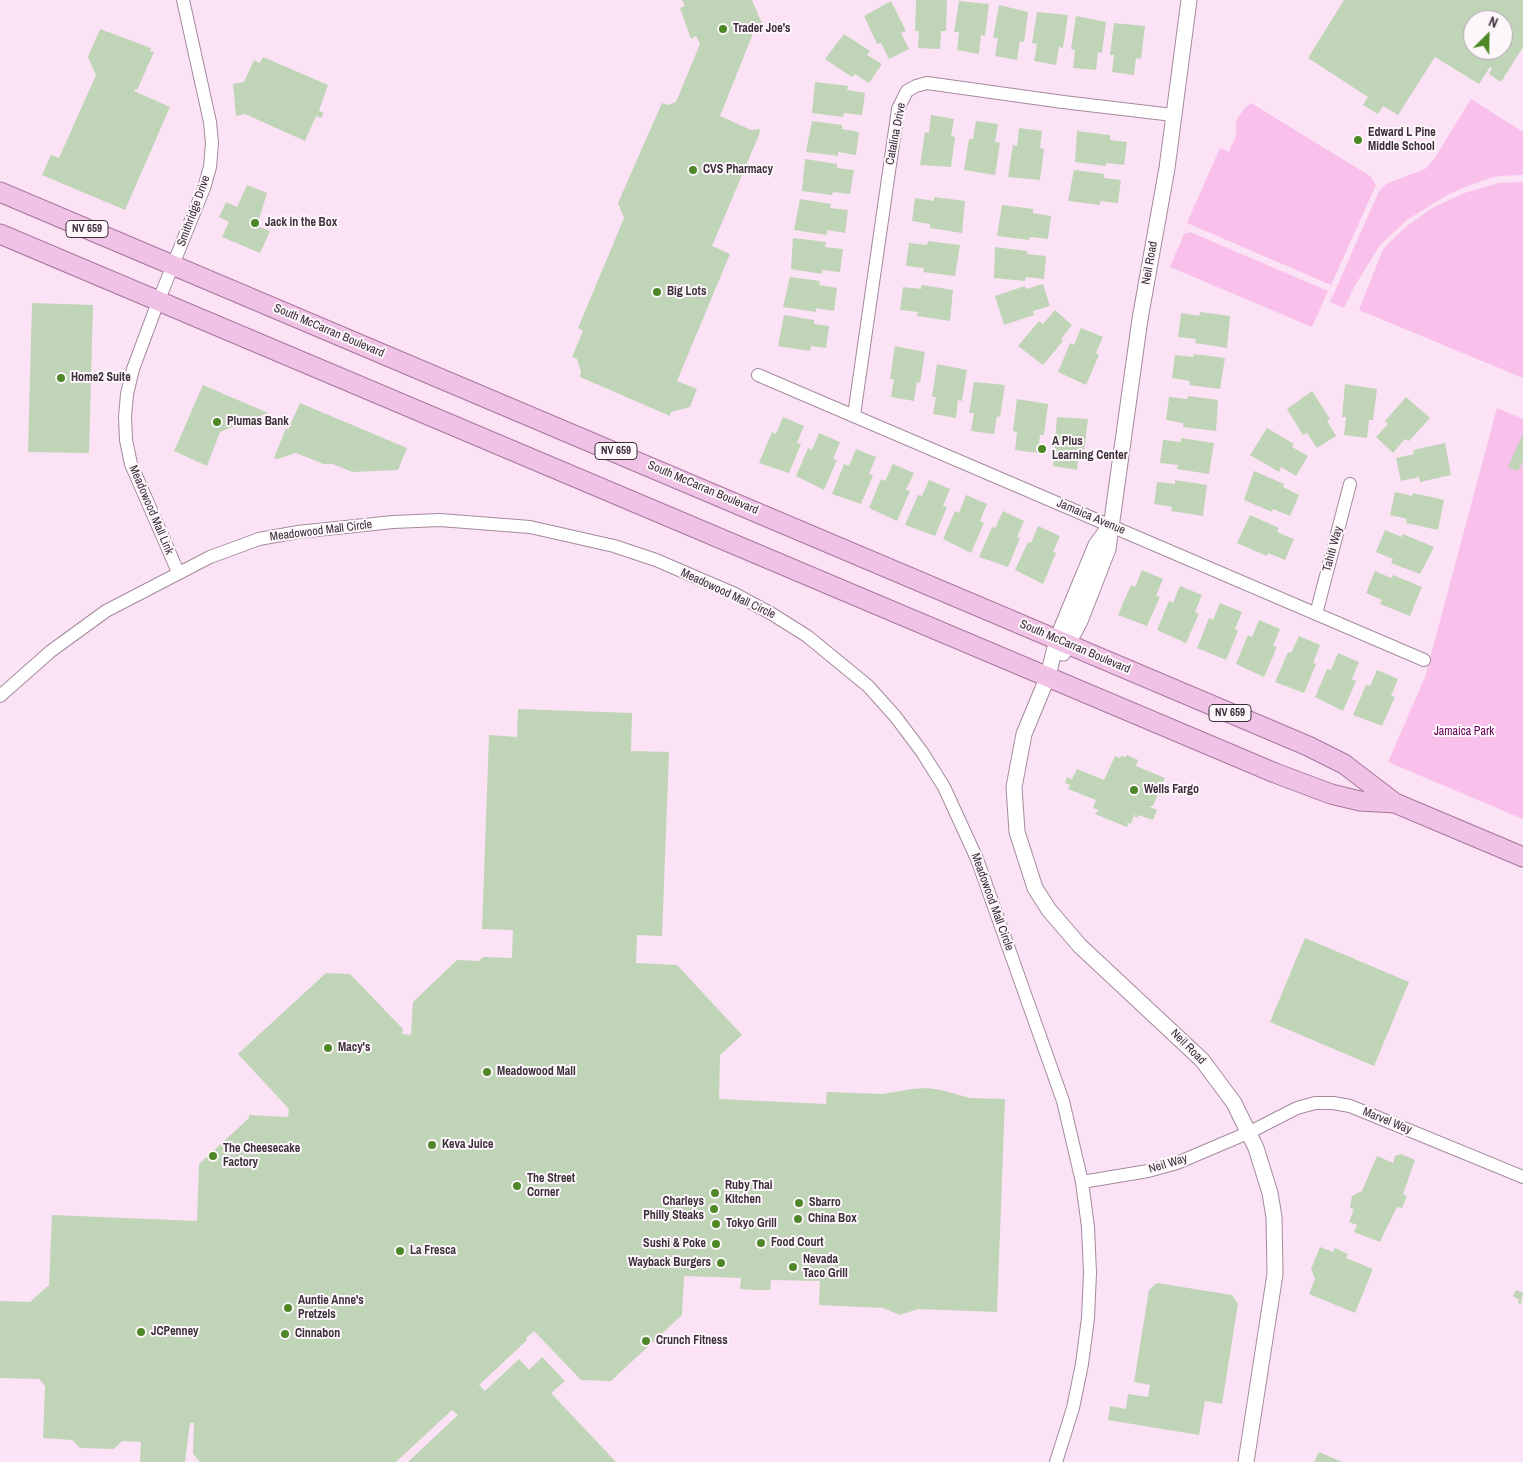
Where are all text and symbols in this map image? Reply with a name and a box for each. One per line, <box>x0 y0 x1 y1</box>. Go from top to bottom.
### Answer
north arrow <box>1463 10 1513 60</box>
text: N <box>1486 12 1501 32</box>
place label: Trader Joe's <box>733 22 791 36</box>
marker: Trader Joe's <box>717 23 729 35</box>
street label: Catalina Drive <box>883 102 909 166</box>
place label: Edward L Pine Middle School <box>1368 126 1436 154</box>
marker: Edward L Pine Middle School <box>1352 134 1364 146</box>
place label: CVS Pharmacy <box>703 163 773 177</box>
marker: CVS Pharmacy <box>687 164 699 176</box>
street label: Smithridge Drive <box>175 174 213 248</box>
place label: Jack in the Box <box>265 216 337 230</box>
marker: Jack in the Box <box>249 217 261 229</box>
road number: NV 659 <box>66 220 108 238</box>
street label: Neil Road <box>1139 240 1161 286</box>
place label: Big Lots <box>667 285 706 299</box>
marker: Big Lots <box>651 286 663 298</box>
street label: South McCarran Boulevard <box>272 301 386 361</box>
place label: Home2 Suite <box>71 371 131 385</box>
marker: Home2 Suite <box>55 372 67 384</box>
place label: Plumas Bank <box>227 415 289 429</box>
marker: Plumas Bank <box>211 416 223 428</box>
place label: A Plus Learning Center <box>1052 435 1127 463</box>
road number: NV 659 <box>595 442 637 460</box>
marker: A Plus Learning Center <box>1036 443 1048 455</box>
street label: South McCarran Boulevard <box>646 458 760 518</box>
street label: Meadowood Mall Link <box>126 463 176 557</box>
street label: Jamaica Avenue <box>1055 496 1127 538</box>
street label: Meadowood Mall Circle <box>269 518 373 544</box>
street label: Tahiti Way <box>1320 525 1346 573</box>
street label: Meadowood Mall Circle <box>678 566 778 622</box>
street label: South McCarran Boulevard <box>1018 617 1132 677</box>
road number: NV 659 <box>1209 704 1251 721</box>
park label: Jamaica Park <box>1434 725 1494 739</box>
place label: Wells Fargo <box>1144 783 1199 797</box>
marker: Wells Fargo <box>1128 784 1140 796</box>
street label: Meadowood Mall Circle <box>968 851 1016 953</box>
street label: Neil Road <box>1167 1026 1209 1068</box>
place label: Macy's <box>338 1041 370 1055</box>
marker: Macy's <box>322 1042 334 1054</box>
place label: Meadowood Mall <box>497 1065 576 1079</box>
marker: Meadowood Mall <box>481 1066 493 1078</box>
street label: Marvel Way <box>1360 1105 1414 1137</box>
place label: Keva Juice <box>442 1138 493 1152</box>
marker: Keva Juice <box>426 1139 438 1151</box>
place label: The Cheesecake Factory <box>223 1142 300 1170</box>
marker: The Cheesecake Factory <box>207 1150 219 1162</box>
street label: Neil Way <box>1147 1151 1189 1177</box>
place label: The Street Corner <box>527 1172 575 1200</box>
place label: Ruby Thai Kitchen <box>725 1179 773 1207</box>
marker: The Street Corner <box>511 1180 523 1192</box>
marker: Ruby Thai Kitchen <box>709 1187 721 1199</box>
place label: Charleys Philly Steaks <box>643 1195 704 1223</box>
place label: Sbarro <box>809 1196 841 1210</box>
marker: Sbarro <box>793 1197 805 1209</box>
marker: Charleys Philly Steaks <box>708 1203 720 1215</box>
place label: China Box <box>808 1212 857 1226</box>
marker: China Box <box>792 1213 804 1225</box>
place label: Tokyo Grill <box>726 1217 777 1231</box>
marker: Tokyo Grill <box>710 1218 722 1230</box>
place label: Food Court <box>771 1236 824 1250</box>
place label: Sushi & Poke <box>643 1237 706 1251</box>
marker: Food Court <box>755 1237 767 1249</box>
marker: Sushi & Poke <box>710 1238 722 1250</box>
place label: La Fresca <box>410 1244 456 1258</box>
marker: La Fresca <box>394 1245 406 1257</box>
place label: Nevada Taco Grill <box>803 1253 848 1281</box>
place label: Wayback Burgers <box>628 1256 711 1270</box>
marker: Wayback Burgers <box>715 1257 727 1269</box>
marker: Nevada Taco Grill <box>787 1261 799 1273</box>
place label: Auntie Anne's Pretzels <box>298 1294 364 1322</box>
marker: Auntie Anne's Pretzels <box>282 1302 294 1314</box>
place label: JCPenney <box>151 1325 199 1339</box>
marker: JCPenney <box>135 1326 147 1338</box>
place label: Cinnabon <box>295 1327 340 1341</box>
marker: Cinnabon <box>279 1328 291 1340</box>
place label: Crunch Fitness <box>656 1334 728 1348</box>
marker: Crunch Fitness <box>640 1335 652 1347</box>

